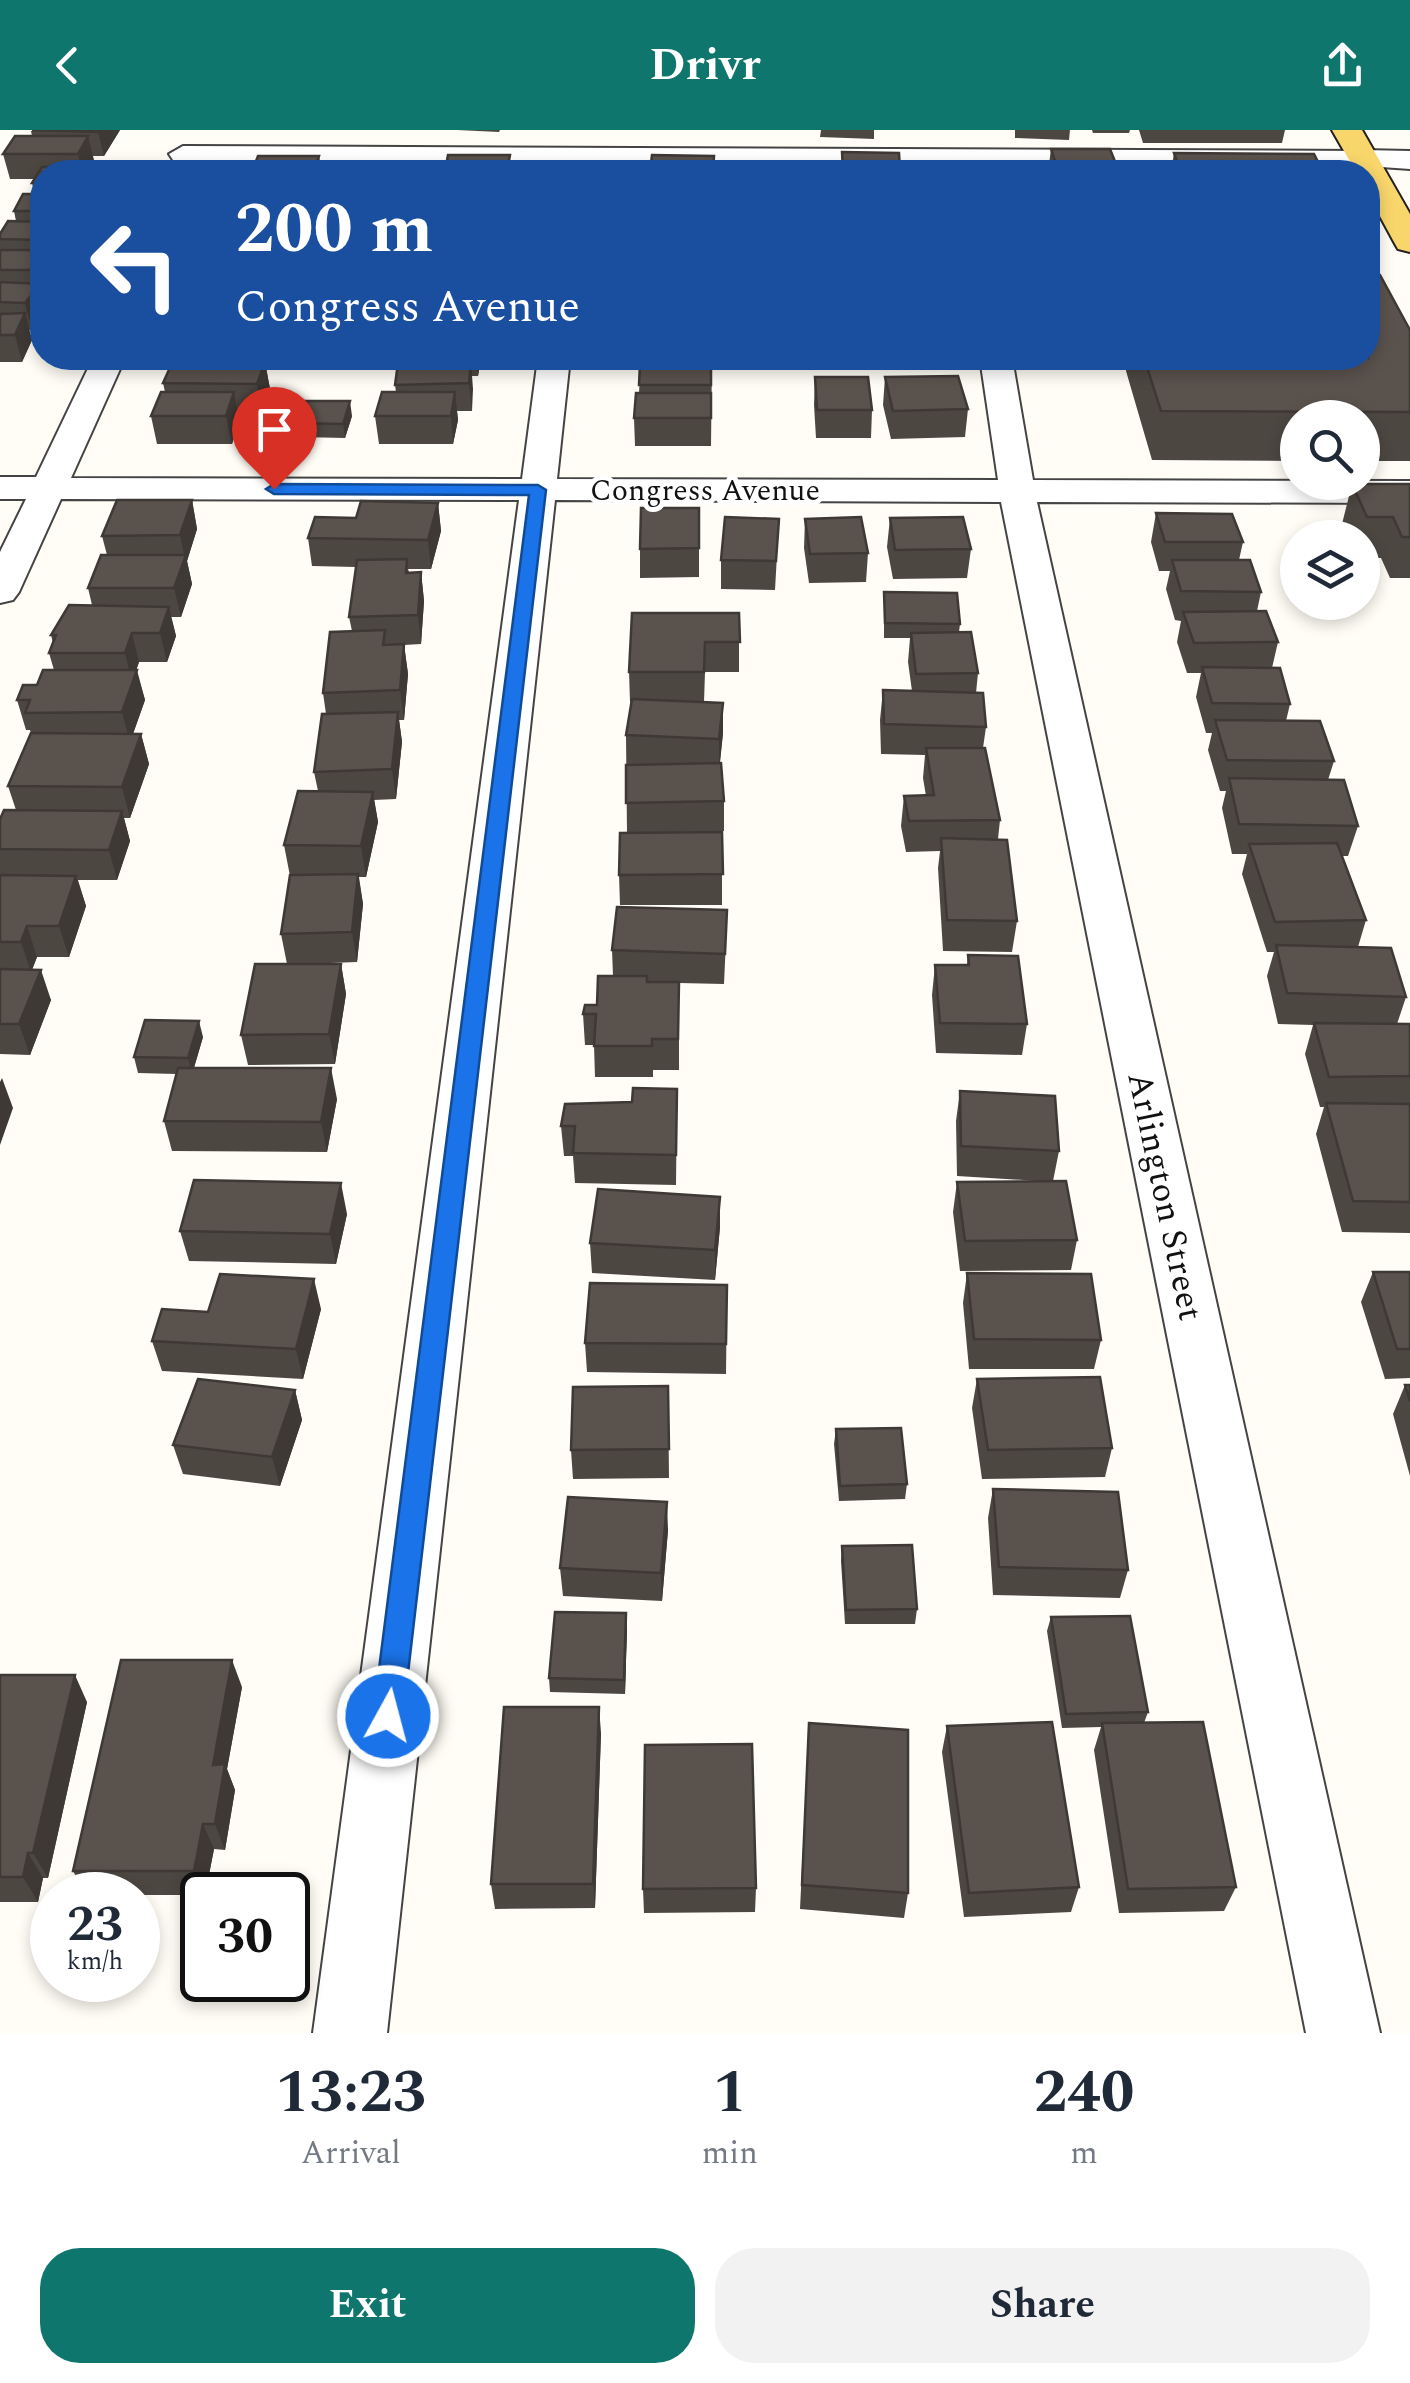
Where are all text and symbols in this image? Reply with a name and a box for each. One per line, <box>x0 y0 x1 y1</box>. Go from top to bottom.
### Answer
text: Drivr <box>649 31 761 100</box>
icon: back <box>40 38 95 93</box>
icon: share <box>1315 38 1370 93</box>
text: 200 m <box>235 177 433 283</box>
icon: left <box>70 200 200 330</box>
text: Congress Avenue <box>235 273 580 342</box>
pin <box>232 387 317 490</box>
map controls <box>1280 400 1380 620</box>
button: search <box>1280 400 1380 500</box>
icon: arrive <box>247 402 302 457</box>
street label: Congress Avenue <box>590 468 820 514</box>
button: layers <box>1280 520 1380 620</box>
street label: Arlington Street <box>1112 1067 1217 1326</box>
position arrow <box>336 1664 440 1768</box>
speed limit sign: 30 <box>180 1872 310 2002</box>
text: 23 <box>67 1887 123 1963</box>
text: km/h <box>67 1943 123 1981</box>
text: 13:23 <box>276 2047 426 2139</box>
text: 1 <box>713 2047 747 2139</box>
text: 240 <box>1033 2047 1134 2139</box>
text: Arrival <box>301 2129 401 2178</box>
text: min <box>702 2129 758 2178</box>
text: m <box>1070 2129 1098 2178</box>
button: Exit <box>40 2248 695 2363</box>
button: Share <box>715 2248 1370 2363</box>

